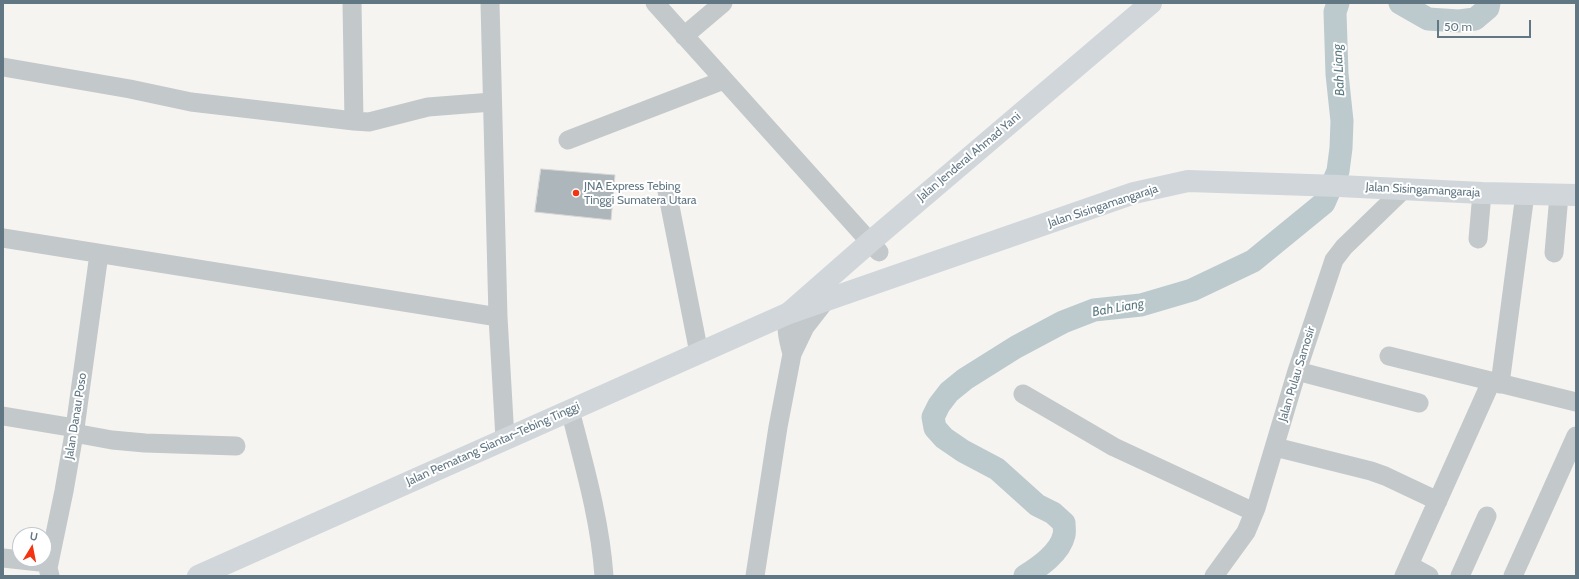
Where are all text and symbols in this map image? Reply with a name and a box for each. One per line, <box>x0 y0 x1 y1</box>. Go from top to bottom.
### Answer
scale bar <box>1439 12 1533 38</box>
text: 50 m <box>1444 19 1472 34</box>
water label: Bah Liang <box>1330 44 1348 96</box>
street label: Jalan Jenderal Ahmad Yani <box>914 109 1024 205</box>
place label: JNA Express Tebing Tinggi Sumatera Utara <box>584 179 697 207</box>
street label: Jalan Sisingamangaraja <box>1365 180 1481 200</box>
street label: Jalan Sisingamangaraja <box>1046 181 1160 231</box>
marker: JNA Express Tebing Tinggi Sumatera Utara <box>571 188 581 198</box>
water label: Bah Liang <box>1091 296 1145 320</box>
street label: Jalan Pulau Samosir <box>1276 325 1318 423</box>
street label: Jalan Danau Poso <box>62 372 90 460</box>
street label: Jalan Pematang Siantar–Tebing Tinggi <box>404 399 582 489</box>
north arrow <box>12 527 52 567</box>
text: U <box>29 529 39 544</box>

